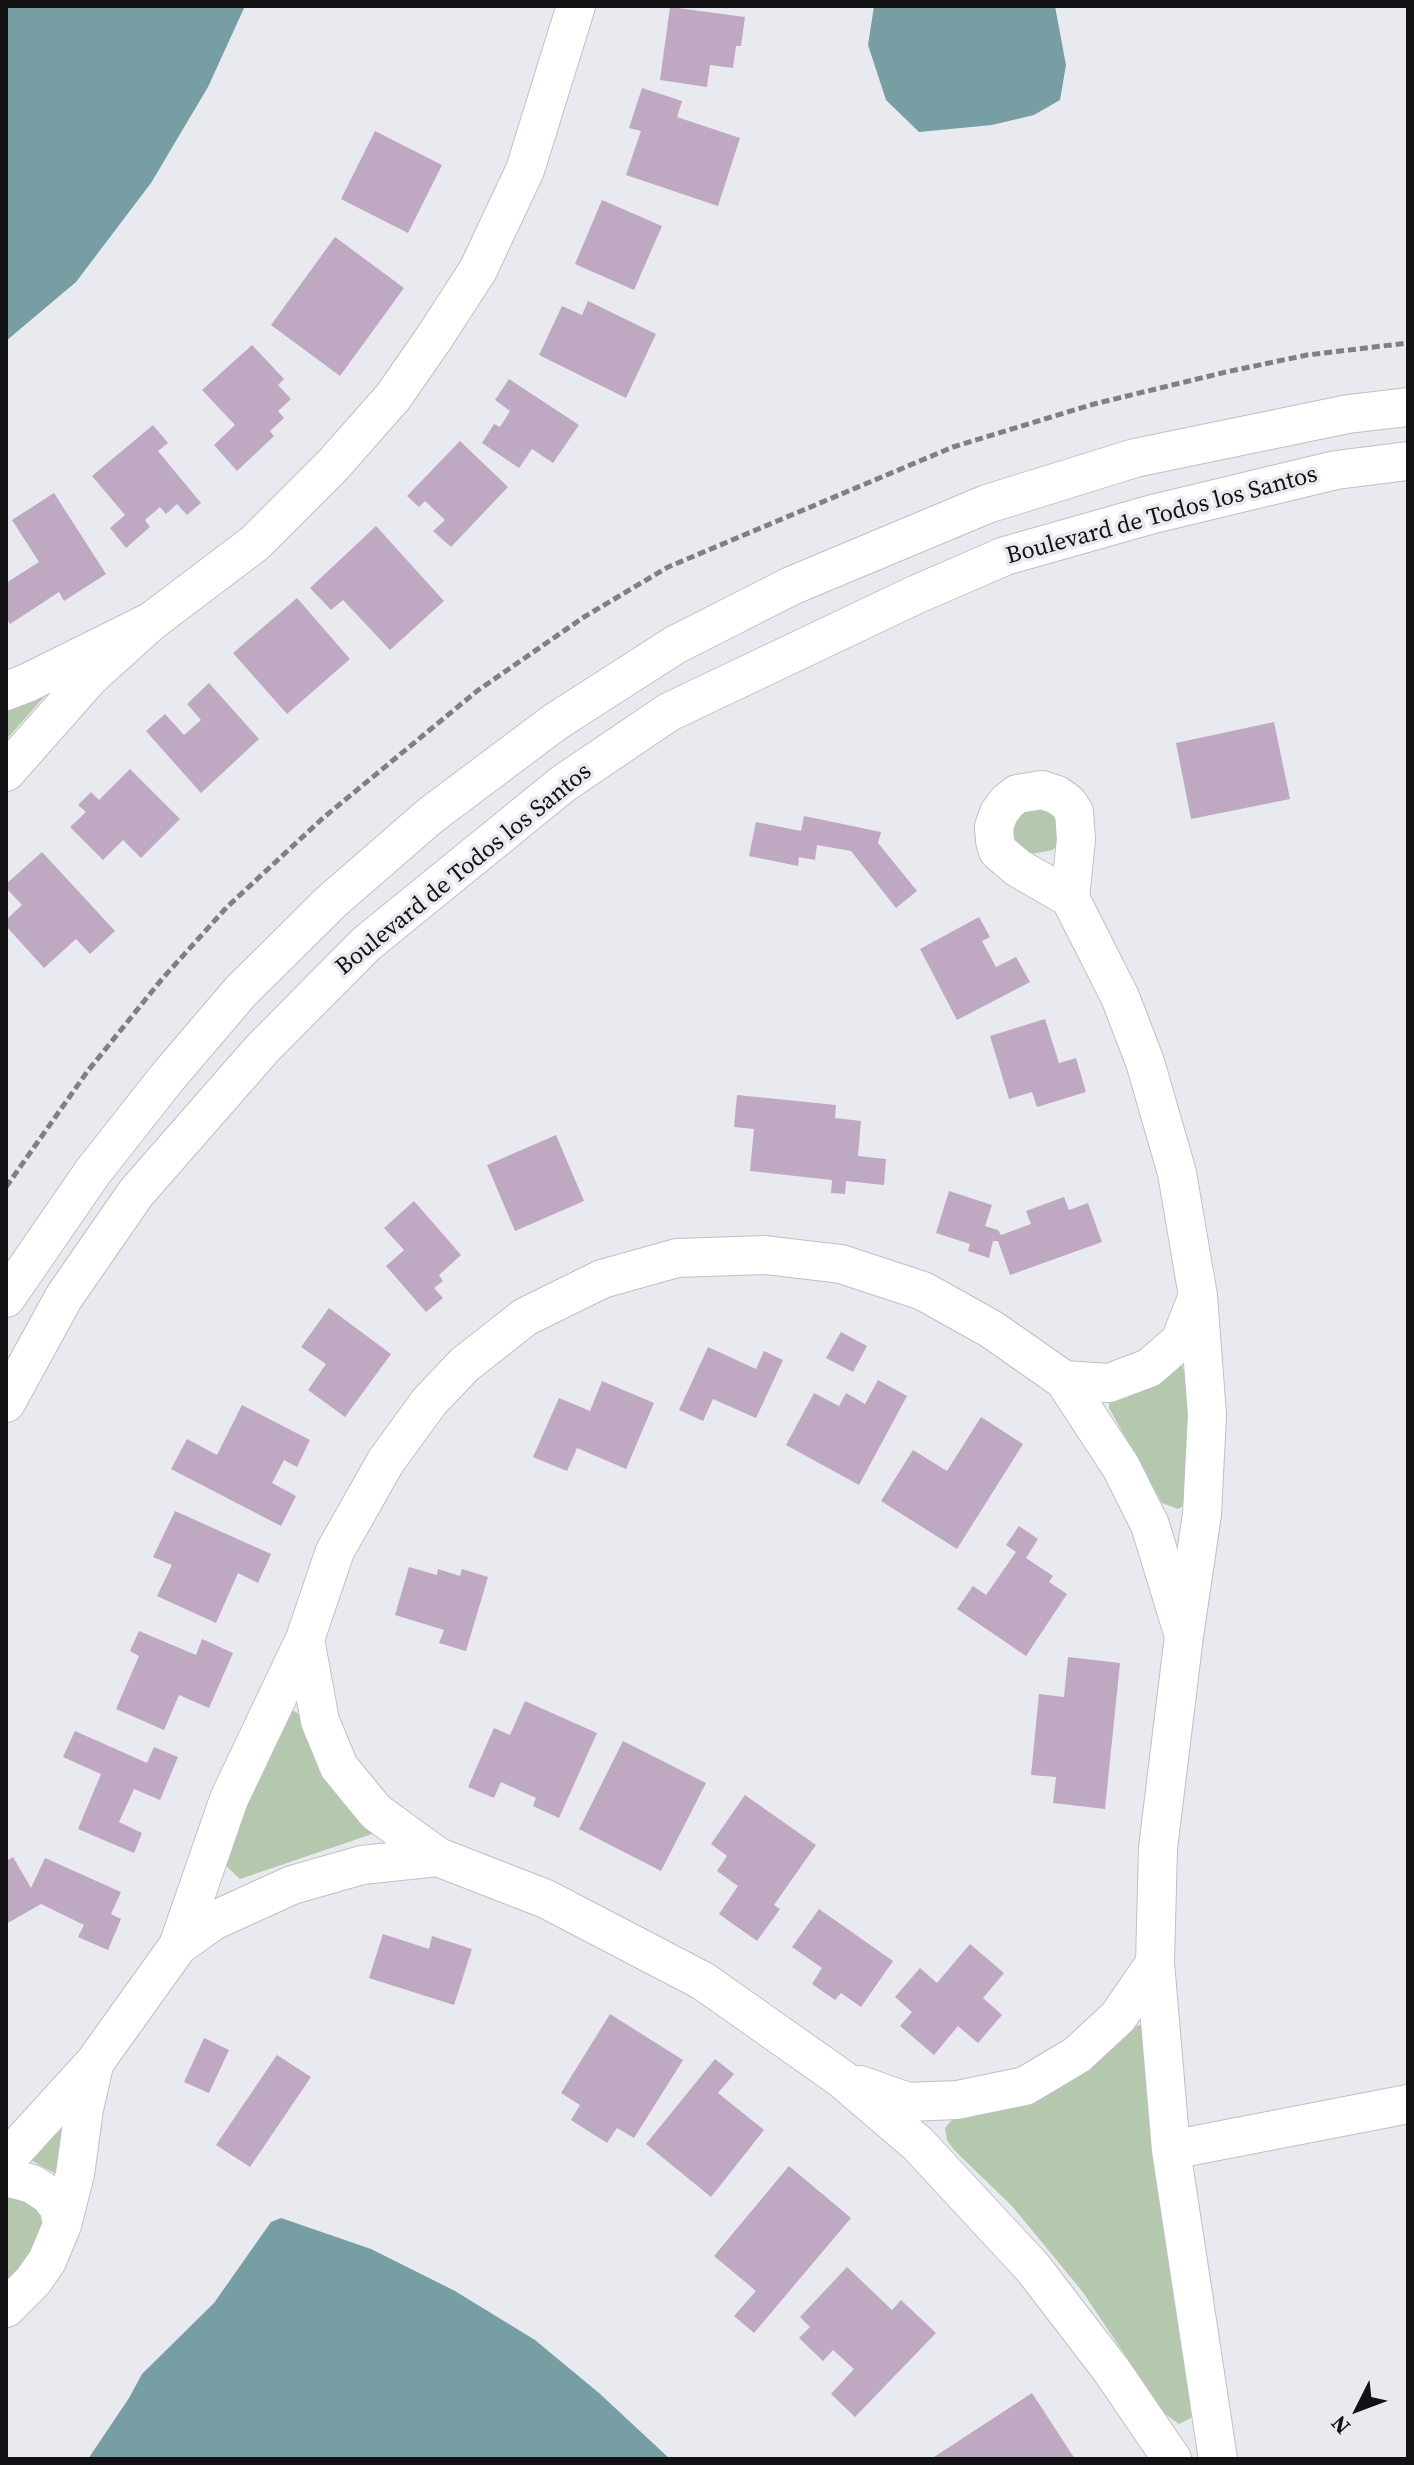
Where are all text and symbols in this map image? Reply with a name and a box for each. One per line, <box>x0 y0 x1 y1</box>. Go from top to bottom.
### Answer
street label: Boulevard de Todos los Santos <box>1003 461 1321 571</box>
street label: Boulevard de Todos los Santos <box>330 758 598 982</box>
north arrow <box>1318 2369 1398 2449</box>
text: N <box>1324 2409 1357 2441</box>

